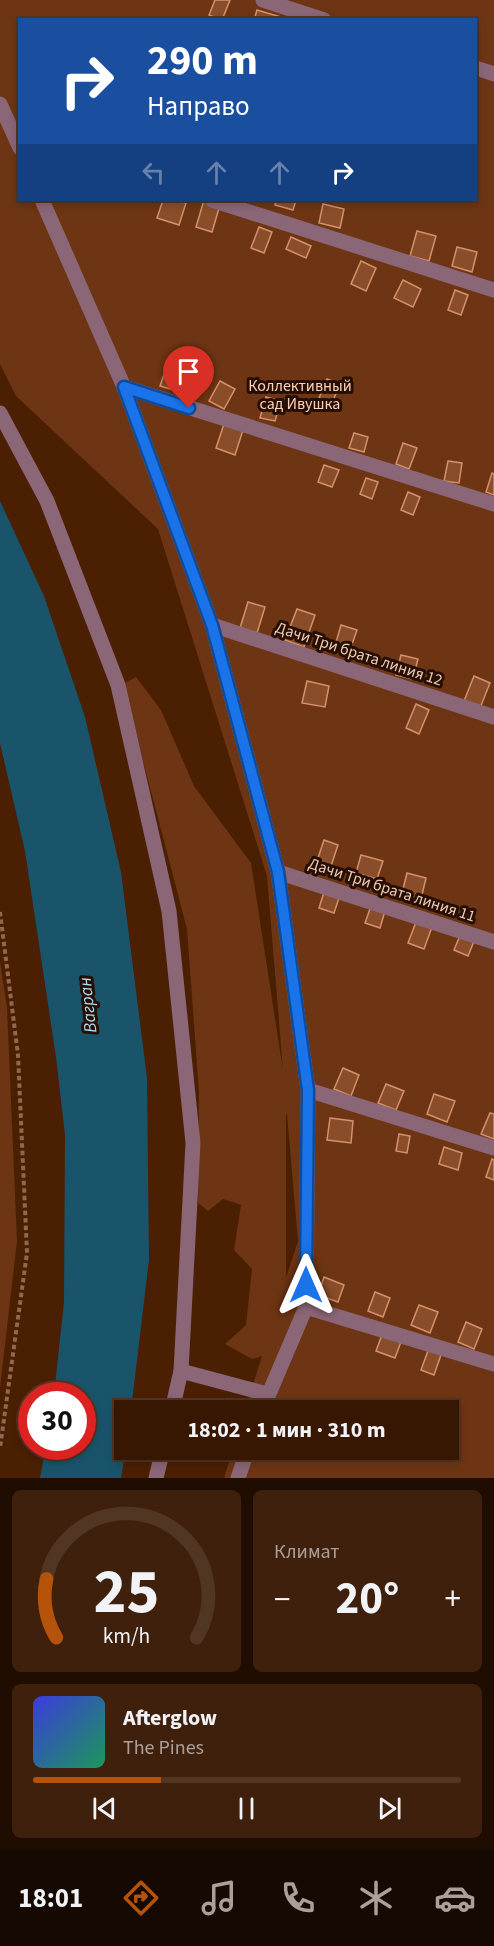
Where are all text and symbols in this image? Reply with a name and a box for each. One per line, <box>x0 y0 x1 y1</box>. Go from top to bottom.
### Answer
text: 290 m <box>147 31 258 91</box>
icon: right <box>48 42 126 120</box>
text: Направо <box>147 87 250 126</box>
icon: left <box>137 156 170 189</box>
icon: ahead <box>200 156 233 189</box>
icon: ahead <box>263 156 296 189</box>
icon: right <box>326 156 359 189</box>
pin <box>163 346 214 408</box>
icon: arrive <box>172 355 205 388</box>
park label: Коллективный сад Ивушка <box>248 375 352 415</box>
street label: Дачи Три брата линия 12 <box>273 617 445 691</box>
street label: Дачи Три брата линия 11 <box>306 853 478 927</box>
water label: Вагран <box>73 976 103 1034</box>
position arrow <box>274 1253 338 1317</box>
speed limit sign: 30 <box>18 1382 96 1460</box>
text: 18:02 · 1 мин · 310 m <box>187 1414 386 1446</box>
text: Климат <box>274 1538 340 1566</box>
text: 25 <box>94 1548 159 1637</box>
text: 20° <box>336 1567 399 1631</box>
text: − <box>274 1576 290 1623</box>
text: + <box>445 1576 461 1623</box>
text: km/h <box>103 1621 150 1652</box>
text: Afterglow <box>123 1702 217 1734</box>
text: The Pines <box>123 1734 204 1762</box>
icon: previous <box>88 1792 121 1825</box>
icon: pause <box>230 1792 263 1825</box>
icon: next <box>373 1792 406 1825</box>
icon: directions <box>120 1877 162 1919</box>
icon: music <box>198 1877 240 1919</box>
icon: phone <box>277 1877 319 1919</box>
icon: climate <box>355 1877 397 1919</box>
icon: car <box>434 1877 476 1919</box>
text: 18:01 <box>18 1879 83 1918</box>

